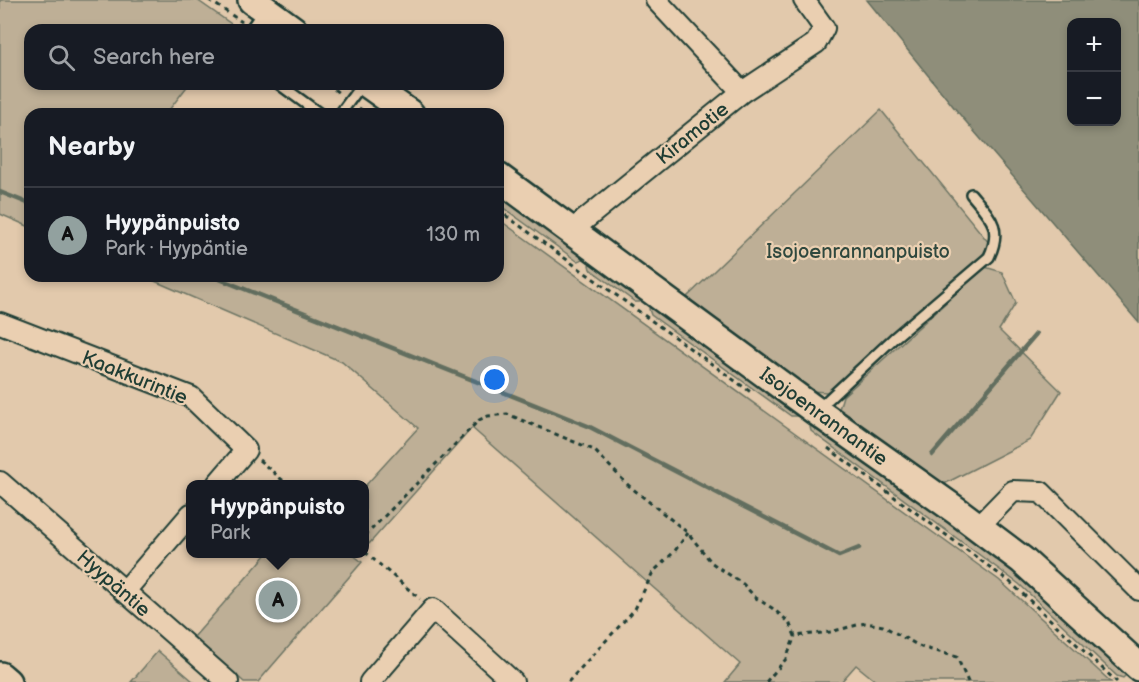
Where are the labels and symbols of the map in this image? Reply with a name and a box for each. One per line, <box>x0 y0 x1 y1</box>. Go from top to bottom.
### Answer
street label: Kiramotie <box>652 97 734 170</box>
park label: Isojoenrannanpuisto <box>766 240 950 264</box>
street label: Kaakkurintie <box>78 346 191 410</box>
street label: Isojoenrannantie <box>755 362 892 471</box>
your location <box>480 365 509 394</box>
street label: Hyypäntie <box>72 545 155 622</box>
pin: A <box>258 578 298 622</box>

